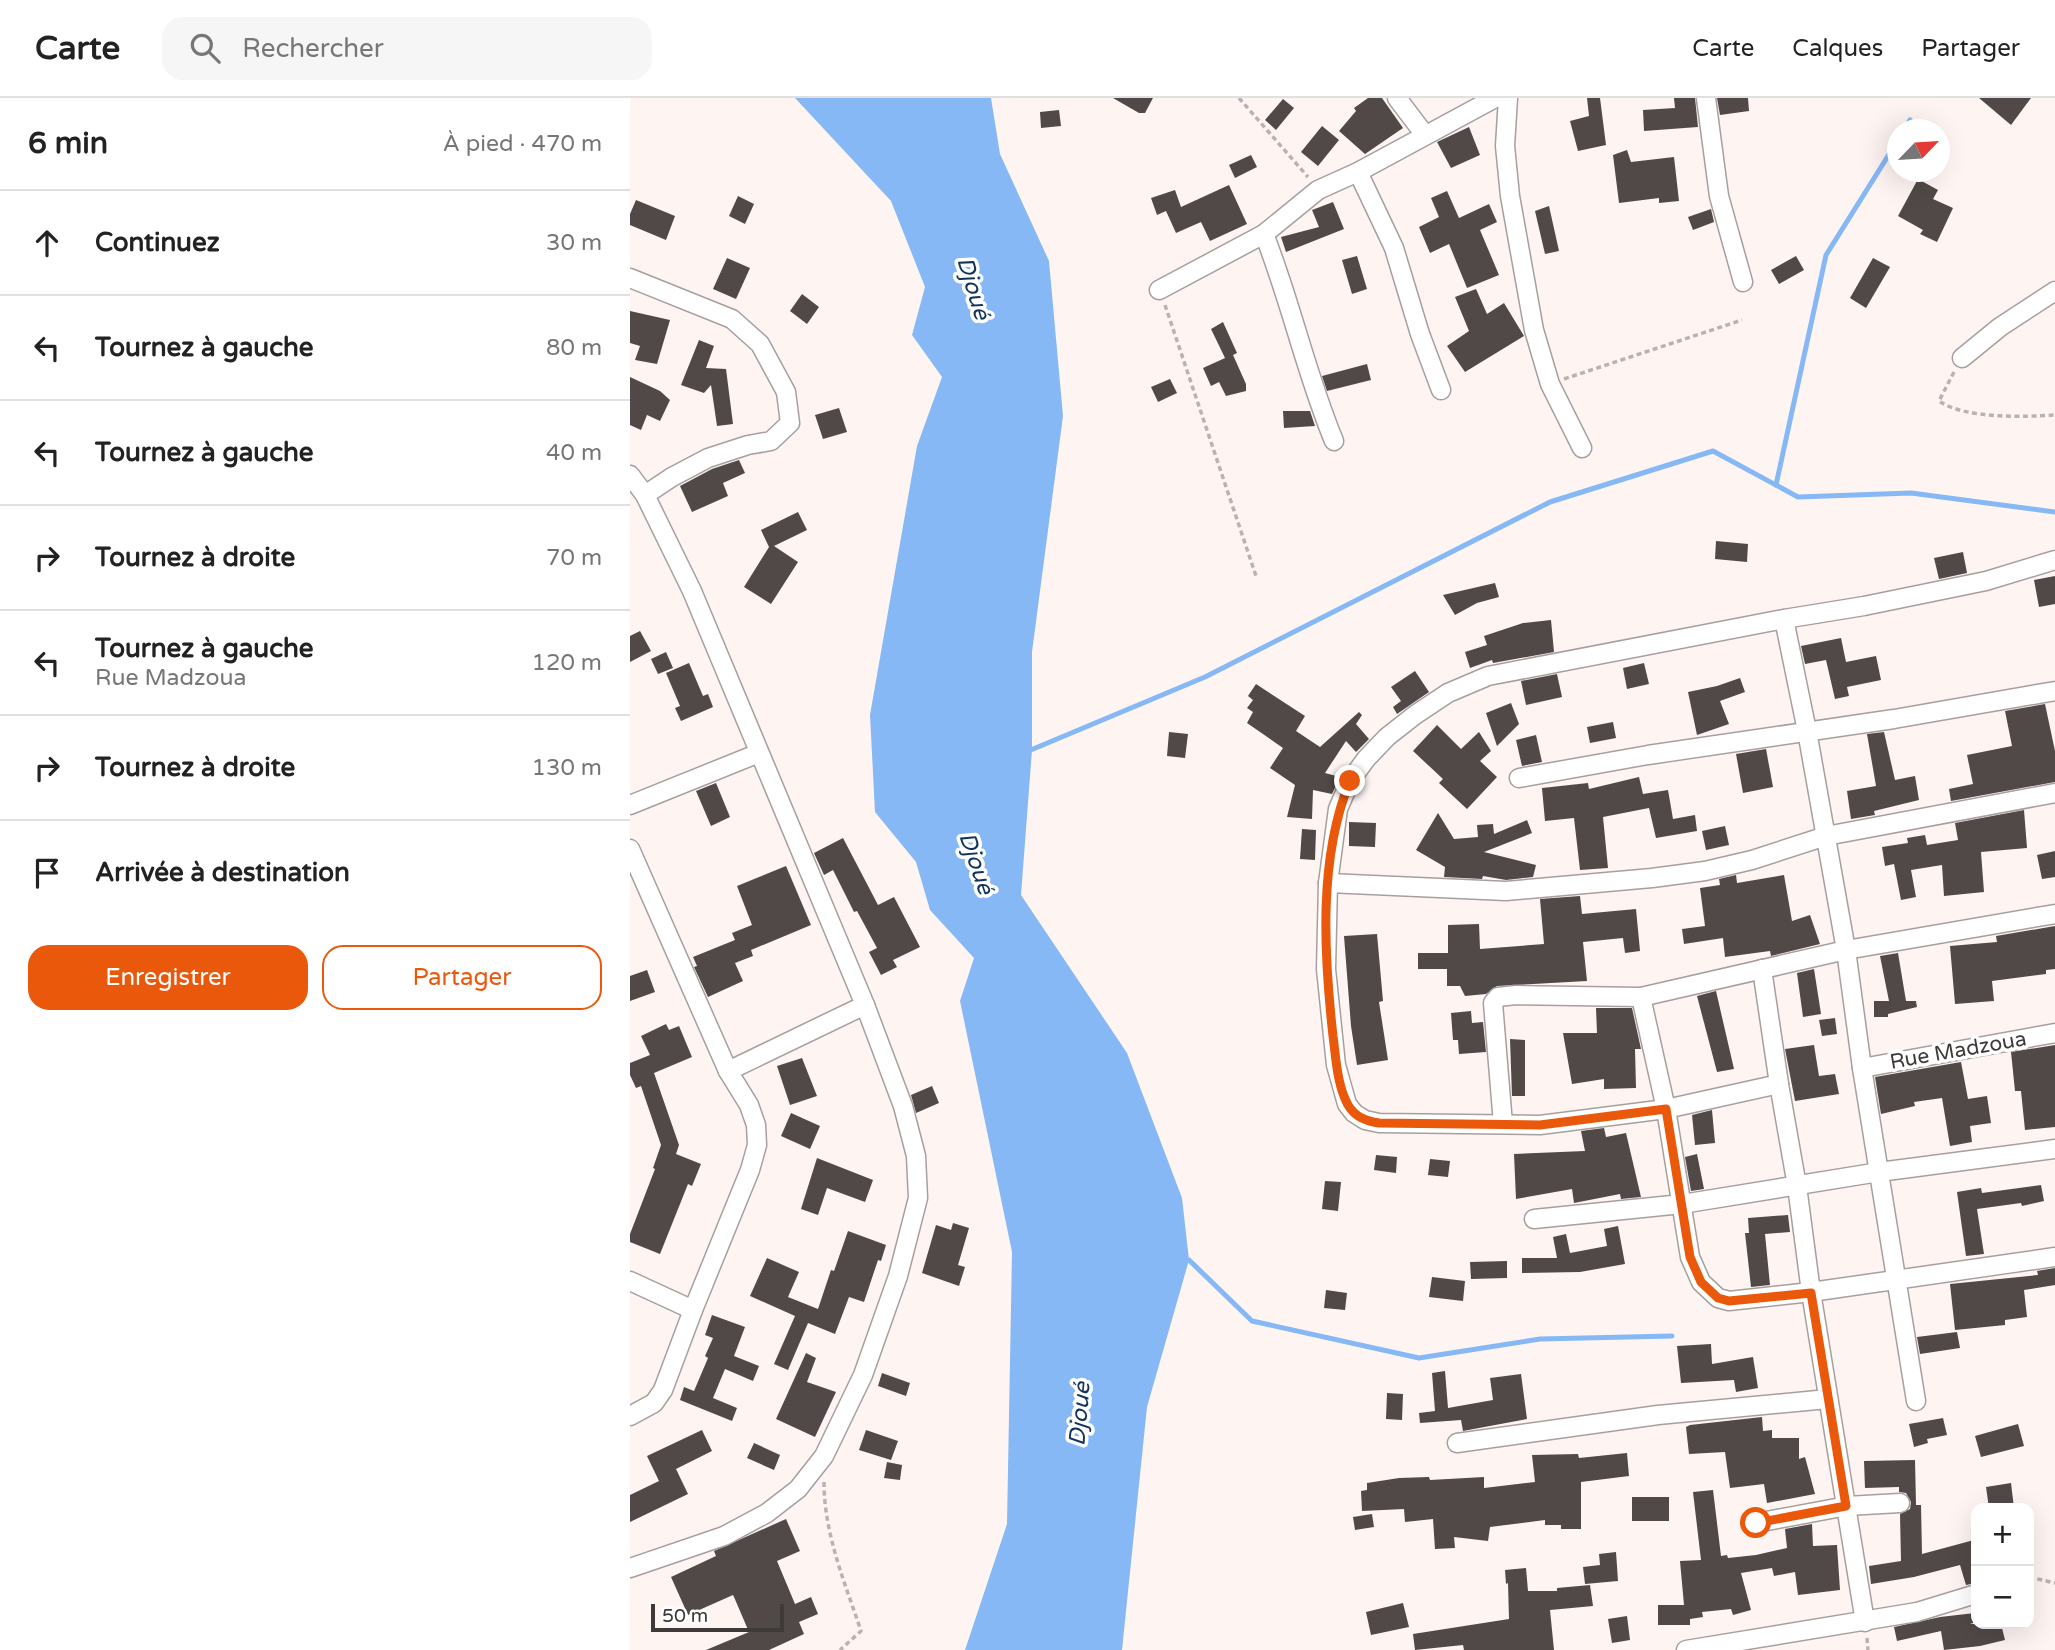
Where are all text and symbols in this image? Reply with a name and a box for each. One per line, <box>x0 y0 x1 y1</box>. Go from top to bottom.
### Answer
search box <box>162 17 652 80</box>
text: Carte <box>35 29 120 68</box>
icon: search <box>186 29 224 67</box>
text: Rechercher <box>242 33 384 64</box>
text: Carte <box>1692 34 1754 63</box>
text: Calques <box>1792 34 1883 63</box>
text: Partager <box>1921 34 2020 63</box>
north arrow <box>1887 119 1950 182</box>
text: 6 min <box>28 125 108 162</box>
text: À pied · 470 m <box>443 130 602 158</box>
icon: ahead <box>28 224 66 262</box>
text: Continuez <box>95 227 220 258</box>
text: 30 m <box>546 229 602 257</box>
water label: Djoué <box>950 254 996 325</box>
icon: left <box>28 329 66 367</box>
text: Tournez à gauche <box>95 332 314 363</box>
text: 80 m <box>546 334 602 362</box>
icon: left <box>28 434 66 472</box>
text: Tournez à gauche <box>95 437 314 468</box>
text: 40 m <box>546 439 602 467</box>
icon: right <box>28 539 66 577</box>
text: Tournez à droite <box>95 542 295 573</box>
text: 70 m <box>546 544 602 572</box>
text: Tournez à gauche <box>95 633 314 664</box>
icon: left <box>28 644 66 682</box>
text: 120 m <box>532 649 602 677</box>
text: Rue Madzoua <box>95 664 246 692</box>
icon: right <box>28 749 66 787</box>
text: Tournez à droite <box>95 752 295 783</box>
text: 130 m <box>532 754 602 782</box>
route end <box>1334 765 1365 796</box>
water label: Djoué <box>952 829 1000 900</box>
icon: arrive <box>28 854 66 892</box>
text: Arrivée à destination <box>95 857 350 888</box>
button: Enregistrer <box>28 945 308 1010</box>
button: Partager <box>322 945 602 1010</box>
street label: Rue Madzoua <box>1888 1026 2028 1075</box>
water label: Djoué <box>1063 1379 1097 1447</box>
map controls <box>1971 1503 2034 1629</box>
button: + <box>1971 1503 2034 1566</box>
route start <box>1740 1507 1771 1538</box>
button: − <box>1971 1566 2034 1629</box>
scale bar <box>651 1601 784 1633</box>
text: 50 m <box>662 1605 708 1627</box>

